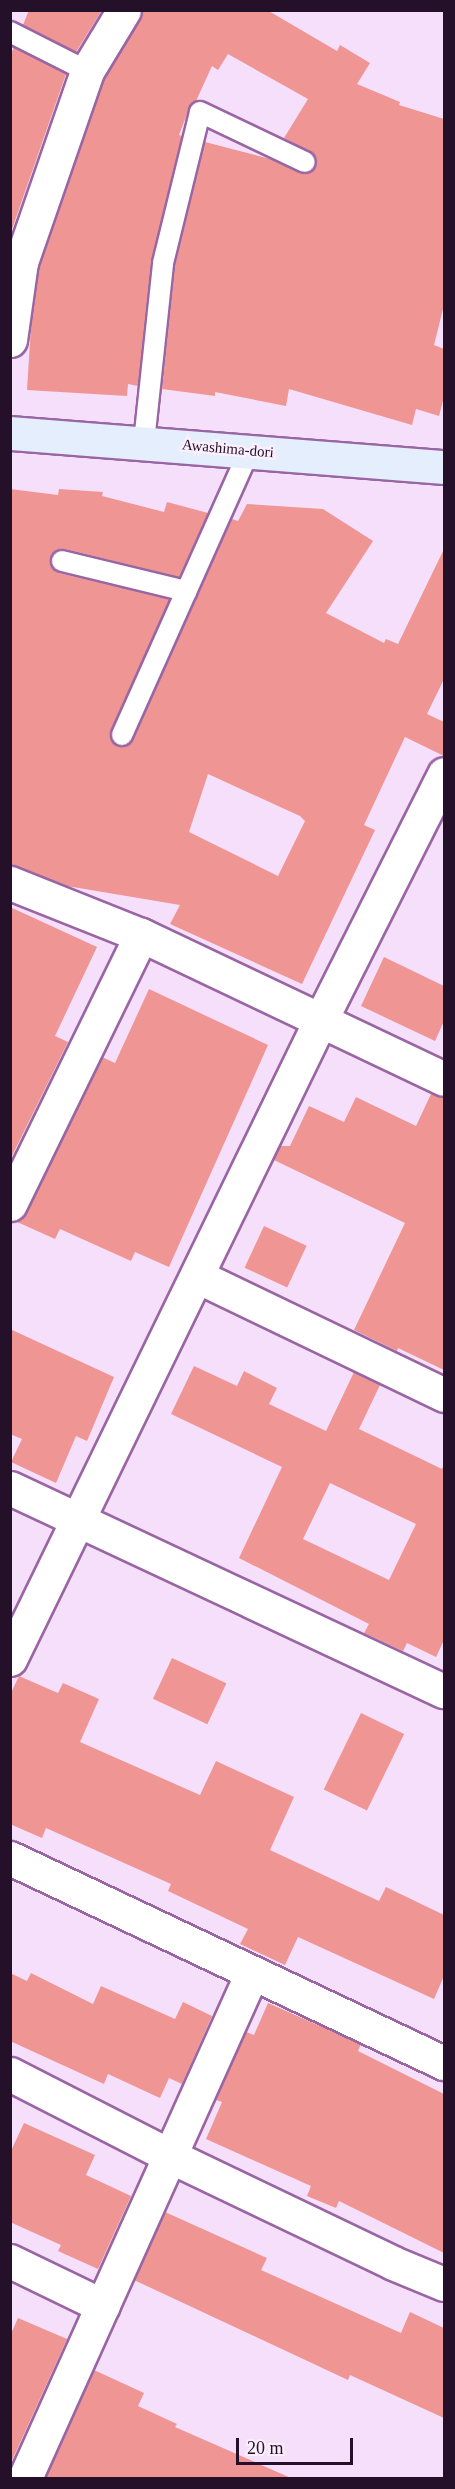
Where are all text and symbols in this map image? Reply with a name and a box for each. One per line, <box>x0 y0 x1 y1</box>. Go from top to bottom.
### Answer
street label: Awashima-dori <box>175 435 281 463</box>
scale bar <box>239 2426 356 2464</box>
text: 20 m <box>247 2438 284 2458</box>

